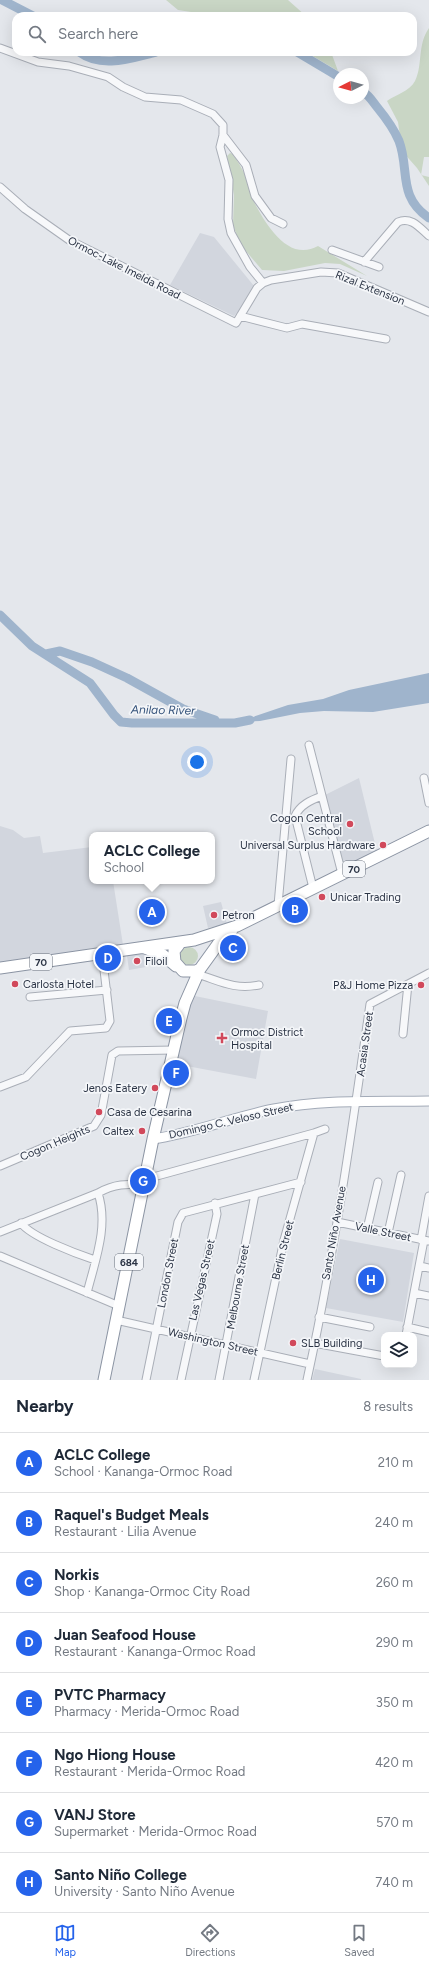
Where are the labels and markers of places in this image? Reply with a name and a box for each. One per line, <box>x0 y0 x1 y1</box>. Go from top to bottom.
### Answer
place label: Cogon Central School <box>270 812 342 838</box>
marker: Cogon Central School <box>345 819 355 829</box>
place label: Universal Surplus Hardware <box>240 839 375 852</box>
marker: Universal Surplus Hardware <box>378 840 388 850</box>
place label: Unicar Trading <box>330 891 401 904</box>
marker: Unicar Trading <box>317 892 327 902</box>
pin: B <box>282 895 308 925</box>
pin: A <box>139 897 165 927</box>
place label: Petron <box>222 909 255 922</box>
marker: Petron <box>209 910 219 920</box>
pin: C <box>220 933 246 963</box>
pin: D <box>95 943 121 973</box>
place label: Filoil <box>145 955 167 968</box>
marker: Filoil <box>132 956 142 966</box>
place label: Carlosta Hotel <box>23 978 94 991</box>
marker: Carlosta Hotel <box>10 979 20 989</box>
place label: P&J Home Pizza <box>333 979 413 992</box>
marker: P&J Home Pizza <box>416 980 426 990</box>
pin: E <box>156 1006 182 1036</box>
place label: Ormoc District Hospital <box>231 1026 303 1052</box>
marker: Ormoc District Hospital <box>216 1032 228 1044</box>
pin: F <box>163 1058 189 1088</box>
place label: Jenos Eatery <box>83 1082 147 1095</box>
marker: Jenos Eatery <box>150 1083 160 1093</box>
place label: Casa de Cesarina <box>107 1106 192 1119</box>
marker: Casa de Cesarina <box>94 1107 104 1117</box>
place label: Caltex <box>103 1125 135 1138</box>
marker: Caltex <box>137 1126 147 1136</box>
pin: G <box>130 1166 156 1196</box>
pin: H <box>358 1265 384 1295</box>
place label: SLB Building <box>301 1337 362 1350</box>
marker: SLB Building <box>288 1338 298 1348</box>

